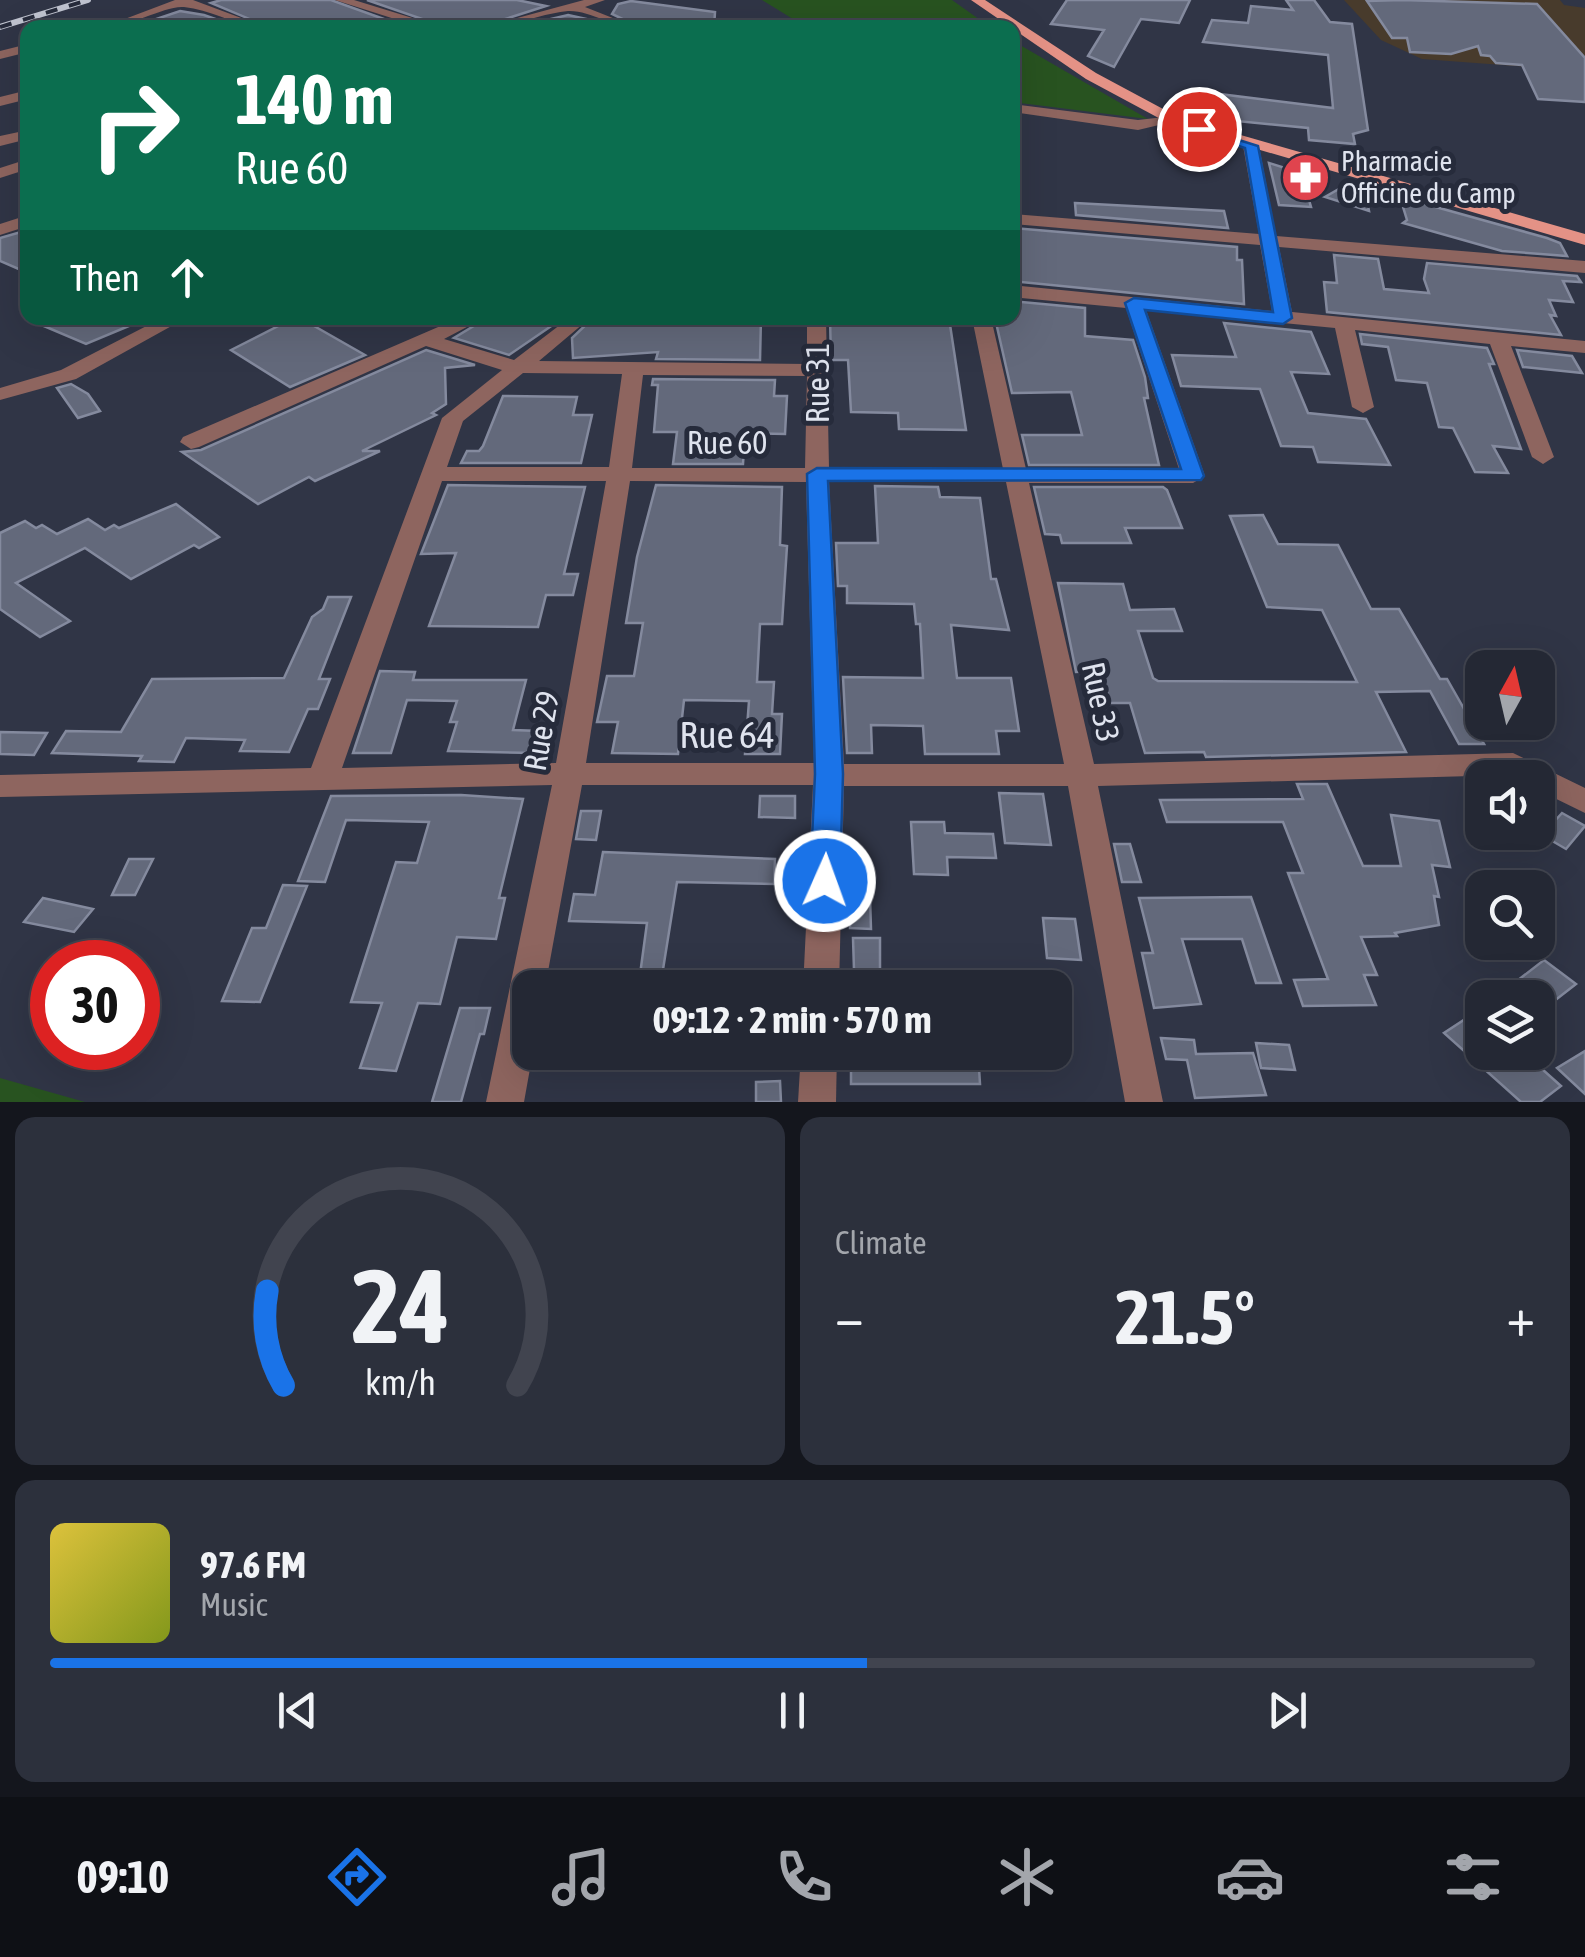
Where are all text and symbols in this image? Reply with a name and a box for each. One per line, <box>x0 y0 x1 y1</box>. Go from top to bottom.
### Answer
text: 140 m <box>235 59 394 139</box>
icon: right <box>70 60 200 190</box>
pin <box>1157 87 1242 172</box>
icon: arrive <box>1172 102 1227 157</box>
text: Rue 60 <box>235 142 348 194</box>
place label: Pharmacie Officine du Camp <box>1341 145 1516 209</box>
pharmacy icon: Pharmacie Officine du Camp <box>1280 151 1332 203</box>
icon: ahead <box>160 250 215 305</box>
text: Then <box>70 256 140 299</box>
street label: Rue 31 <box>799 343 836 423</box>
street label: Rue 60 <box>687 424 767 461</box>
north arrow <box>1465 650 1555 740</box>
map controls <box>1465 650 1555 1070</box>
street label: Rue 33 <box>1075 659 1127 745</box>
street label: Rue 29 <box>516 688 566 774</box>
street label: Rue 64 <box>679 713 775 756</box>
button: sound <box>1465 760 1555 850</box>
position arrow <box>773 829 877 933</box>
button: search <box>1465 870 1555 960</box>
speed limit sign: 30 <box>30 940 160 1070</box>
button: layers <box>1465 980 1555 1070</box>
text: 09:12 · 2 min · 570 m <box>652 998 932 1041</box>
text: Climate <box>835 1224 927 1261</box>
text: 24 <box>351 1246 449 1365</box>
text: 21.5° <box>1115 1274 1255 1360</box>
text: − <box>835 1285 864 1348</box>
text: + <box>1506 1285 1535 1348</box>
text: km/h <box>365 1362 435 1403</box>
text: 97.6 FM <box>200 1543 306 1586</box>
text: Music <box>200 1586 267 1623</box>
icon: previous <box>270 1683 325 1738</box>
icon: pause <box>765 1683 820 1738</box>
icon: next <box>1260 1683 1315 1738</box>
icon: directions <box>322 1842 392 1912</box>
icon: music <box>546 1842 616 1912</box>
icon: phone <box>769 1842 839 1912</box>
icon: climate <box>992 1842 1062 1912</box>
icon: car <box>1215 1842 1285 1912</box>
icon: filters <box>1438 1842 1508 1912</box>
text: 09:10 <box>77 1851 169 1903</box>

